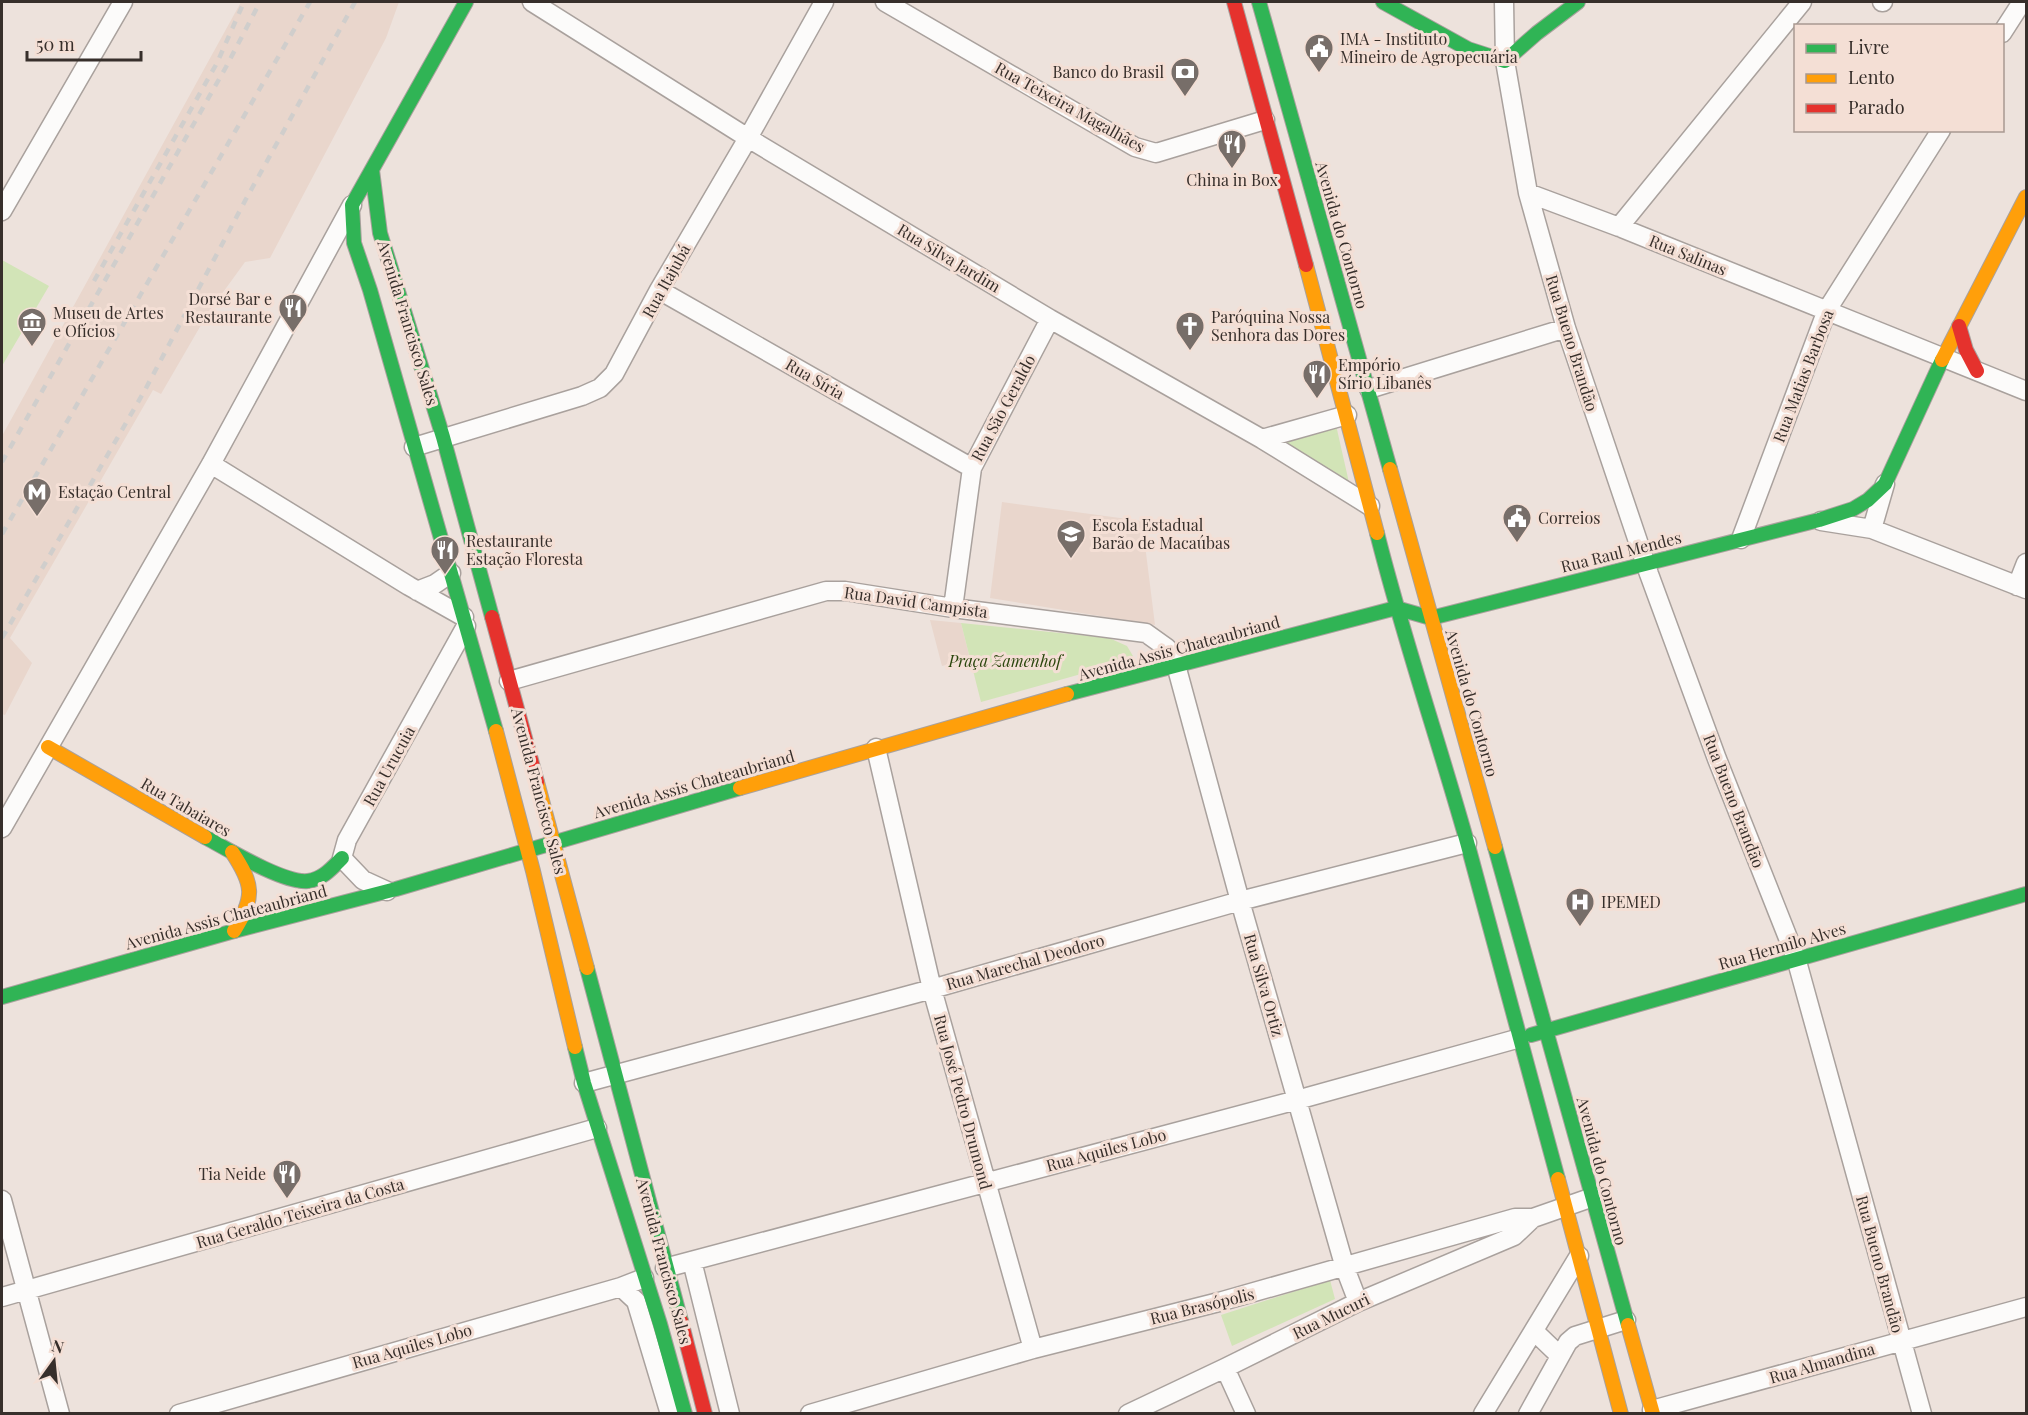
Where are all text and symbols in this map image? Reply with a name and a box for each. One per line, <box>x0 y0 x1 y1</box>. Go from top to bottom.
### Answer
scale bar <box>27 24 141 62</box>
legend <box>1794 24 2004 132</box>
place label: IMA - Instituto Mineiro de Agropecuária <box>1340 28 1518 67</box>
text: 50 m <box>36 32 75 56</box>
public building icon: IMA - Instituto Mineiro de Agropecuária <box>1303 32 1335 74</box>
text: Livre <box>1848 35 1889 59</box>
bank icon: Banco do Brasil <box>1169 56 1201 98</box>
street label: Rua Teixeira Magalhães <box>992 57 1149 156</box>
place label: Banco do Brasil <box>1053 61 1164 82</box>
text: Lento <box>1848 65 1895 89</box>
text: Parado <box>1848 95 1905 119</box>
restaurant icon: China in Box <box>1216 128 1248 170</box>
street label: Avenida do Contorno <box>1311 158 1374 311</box>
place label: China in Box <box>1186 169 1278 190</box>
street label: Rua Silva Jardim <box>894 219 1005 297</box>
street label: Rua Salinas <box>1646 229 1730 280</box>
street label: Avenida Francisco Sales <box>373 237 444 408</box>
street label: Rua Itajubá <box>637 240 694 321</box>
street label: Rua Bueno Brandão <box>1542 272 1603 414</box>
place label: Dorsé Bar e Restaurante <box>185 288 272 327</box>
restaurant icon: Dorsé Bar e Restaurante <box>277 292 309 334</box>
place label: Museu de Artes e Ofícios <box>53 302 164 341</box>
museum icon: Museu de Artes e Ofícios <box>16 306 48 348</box>
place label: Paróquina Nossa Senhora das Dores <box>1211 306 1345 345</box>
street label: Rua Matias Barbosa <box>1768 307 1837 445</box>
church icon: Paróquina Nossa Senhora das Dores <box>1174 310 1206 352</box>
street label: Rua São Geraldo <box>966 351 1040 465</box>
street label: Rua Síria <box>782 353 848 404</box>
place label: Empório Sírio Libanês <box>1338 354 1432 393</box>
restaurant icon: Empório Sírio Libanês <box>1301 358 1333 400</box>
metro station icon: Estação Central <box>21 476 53 518</box>
place label: Estação Central <box>58 481 171 502</box>
public building icon: Correios <box>1501 502 1533 544</box>
place label: Correios <box>1538 507 1600 528</box>
place label: Escola Estadual Barão de Macaúbas <box>1092 514 1230 553</box>
school or university icon: Escola Estadual Barão de Macaúbas <box>1055 518 1087 560</box>
street label: Rua Raul Mendes <box>1558 526 1683 577</box>
place label: Restaurante Estação Floresta <box>466 530 583 569</box>
restaurant icon: Restaurante Estação Floresta <box>429 534 461 576</box>
street label: Rua David Campista <box>843 581 989 622</box>
street label: Avenida Assis Chateaubriand <box>1075 610 1282 685</box>
street label: Avenida do Contorno <box>1441 626 1504 779</box>
park label: Praça Zamenhof <box>948 650 1064 671</box>
street label: Avenida Francisco Sales <box>507 704 572 876</box>
street label: Rua Urucuia <box>358 722 419 809</box>
street label: Rua Bueno Brandão <box>1699 731 1770 871</box>
street label: Avenida Assis Chateaubriand <box>590 745 797 823</box>
street label: Rua Tabaiares <box>138 772 235 841</box>
street label: Avenida Assis Chateaubriand <box>122 879 329 954</box>
hospital icon: IPEMED <box>1564 886 1596 928</box>
place label: IPEMED <box>1601 891 1661 912</box>
street label: Rua Hermilo Alves <box>1716 917 1848 974</box>
street label: Rua Marechal Deodoro <box>943 929 1107 994</box>
street label: Rua Silva Ortiz <box>1240 931 1289 1039</box>
street label: Rua José Pedro Drumond <box>930 1012 997 1192</box>
street label: Avenida do Contorno <box>1572 1094 1632 1247</box>
street label: Rua Aquiles Lobo <box>1043 1123 1168 1176</box>
restaurant icon: Tia Neide <box>271 1158 303 1200</box>
place label: Tia Neide <box>198 1163 266 1184</box>
street label: Rua Geraldo Teixeira da Costa <box>193 1173 406 1252</box>
street label: Avenida Francisco Sales <box>632 1174 697 1346</box>
street label: Rua Bueno Brandão <box>1852 1193 1909 1335</box>
street label: Rua Brasópolis <box>1148 1282 1256 1329</box>
street label: Rua Mucuri <box>1289 1288 1373 1343</box>
street label: Rua Aquiles Lobo <box>350 1318 474 1373</box>
north arrow <box>24 1331 84 1391</box>
text: N <box>50 1334 67 1358</box>
street label: Rua Almandina <box>1767 1337 1877 1388</box>

